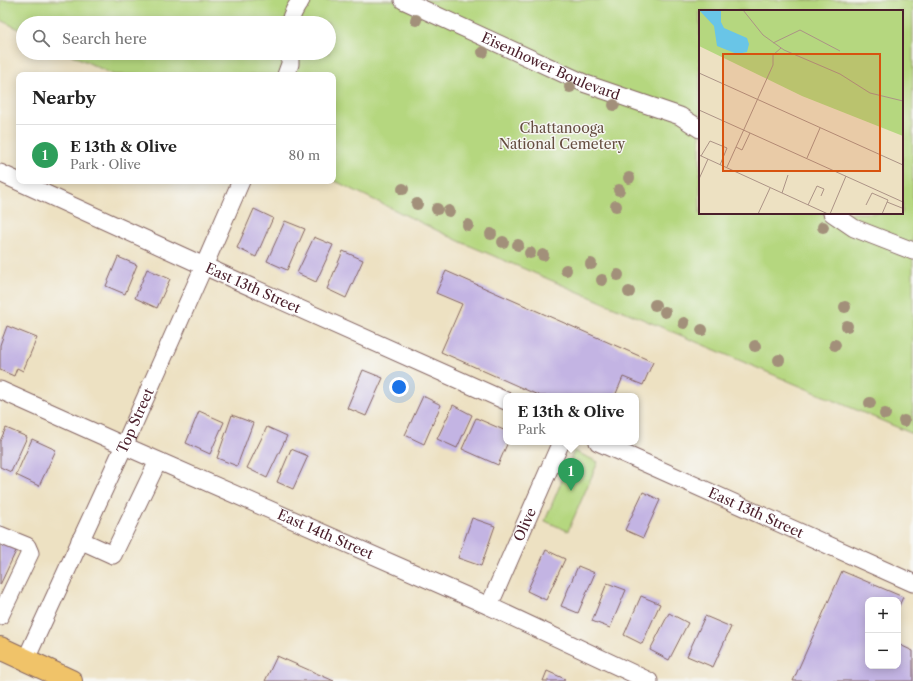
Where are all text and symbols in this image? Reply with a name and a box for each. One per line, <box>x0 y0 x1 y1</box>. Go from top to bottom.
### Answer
inset map <box>699 10 903 214</box>
search box <box>16 16 336 60</box>
icon: search <box>30 27 52 49</box>
street label: Eisenhower Boulevard <box>478 28 623 104</box>
text: Search here <box>62 29 147 48</box>
text: Nearby <box>32 88 96 108</box>
park label: Chattanooga National Cemetery <box>499 119 625 153</box>
text: E 13th & Olive <box>70 137 177 156</box>
text: 1 <box>42 147 48 163</box>
text: 80 m <box>288 147 320 163</box>
text: Park · Olive <box>70 156 141 172</box>
street label: East 13th Street <box>203 259 304 317</box>
your location <box>389 377 409 397</box>
street label: Top Street <box>113 385 158 456</box>
popup <box>503 393 639 445</box>
text: E 13th & Olive <box>518 402 624 421</box>
text: Park <box>518 421 546 437</box>
pin: 1 <box>558 458 584 491</box>
street label: East 13th Street <box>705 484 806 542</box>
street label: East 14th Street <box>275 505 376 563</box>
street label: Olive <box>510 505 540 544</box>
map controls <box>865 597 901 669</box>
button: + <box>865 597 901 633</box>
button: − <box>865 633 901 669</box>

